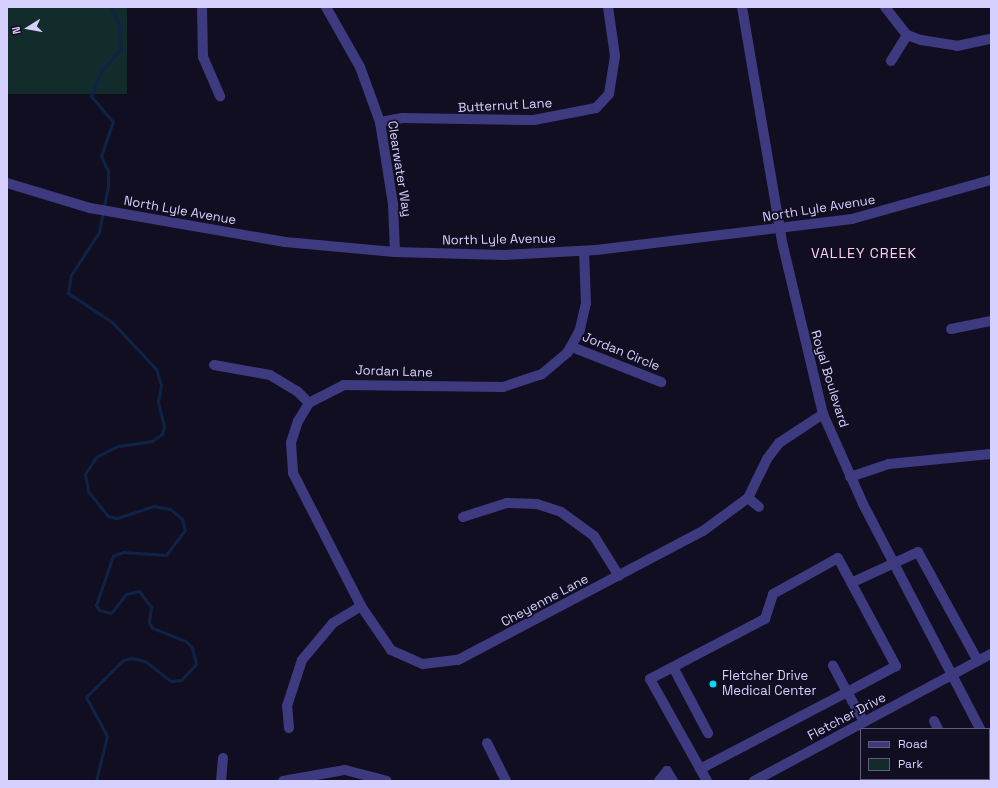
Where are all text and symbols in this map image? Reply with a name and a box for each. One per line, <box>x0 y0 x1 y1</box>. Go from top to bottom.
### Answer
north arrow <box>8 8 48 48</box>
text: N <box>9 25 24 35</box>
street label: Butternut Lane <box>457 96 553 116</box>
street label: Clearwater Way <box>384 120 414 218</box>
street label: North Lyle Avenue <box>761 192 877 226</box>
street label: North Lyle Avenue <box>123 193 237 229</box>
street label: North Lyle Avenue <box>442 231 556 249</box>
district label: VALLEY CREEK <box>811 245 917 261</box>
street label: Jordan Circle <box>580 329 662 375</box>
street label: Royal Boulevard <box>807 329 851 429</box>
street label: Jordan Lane <box>355 363 433 381</box>
street label: Cheyenne Lane <box>499 571 591 631</box>
place label: Fletcher Drive Medical Center <box>722 669 816 700</box>
marker: Fletcher Drive Medical Center <box>707 678 719 690</box>
street label: Fletcher Drive <box>805 690 889 744</box>
legend <box>860 728 990 780</box>
text: Road <box>898 736 927 752</box>
text: Park <box>898 756 923 772</box>

